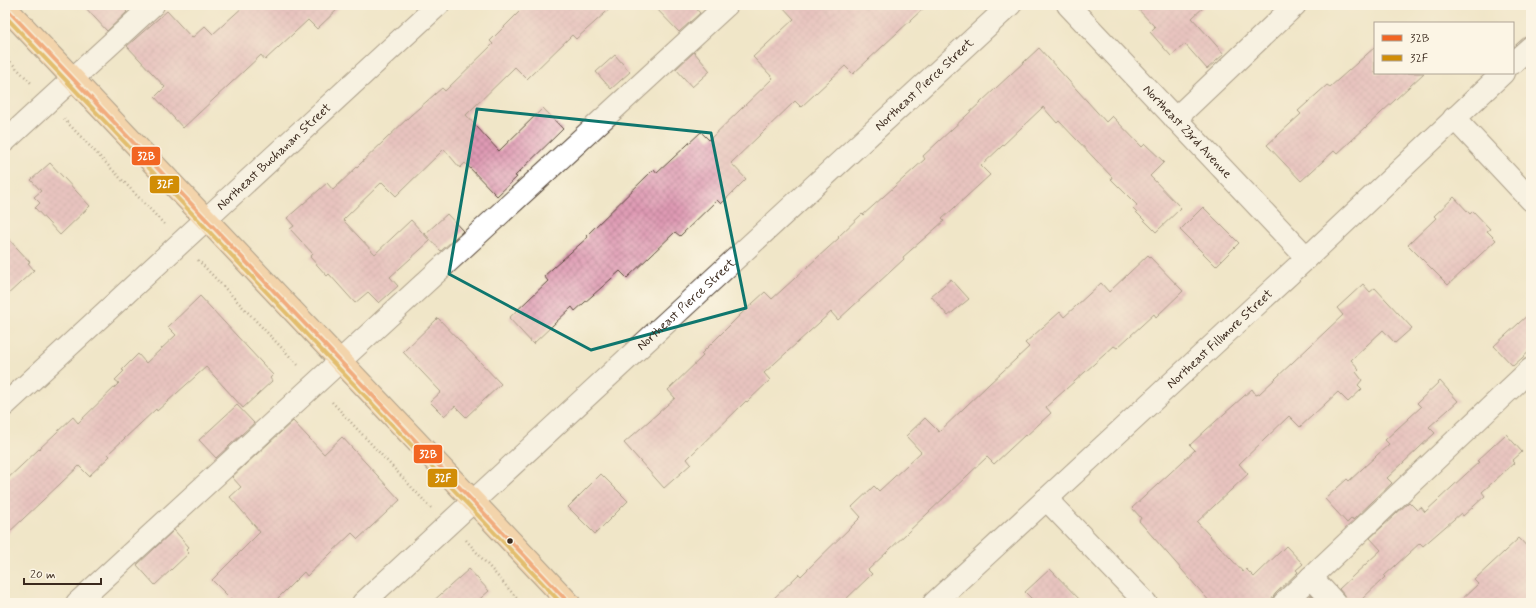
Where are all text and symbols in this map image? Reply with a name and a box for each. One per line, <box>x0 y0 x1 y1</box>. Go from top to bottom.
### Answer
legend <box>1374 22 1514 74</box>
text: 32B <box>1410 31 1430 47</box>
street label: Northeast Pierce Street <box>871 34 977 134</box>
text: 32F <box>1410 51 1428 67</box>
street label: Northeast 23rd Avenue <box>1139 81 1236 182</box>
street label: Northeast Buchanan Street <box>213 99 335 214</box>
line badge: 32B <box>131 146 161 166</box>
text: 32B <box>137 150 155 164</box>
line badge: 32F <box>149 175 180 194</box>
text: 32F <box>157 178 173 192</box>
street label: Northeast Pierce Street <box>633 254 740 354</box>
street label: Northeast Fillmore Street <box>1163 285 1276 392</box>
line badge: 32B <box>413 444 443 464</box>
text: 32B <box>419 448 437 462</box>
line badge: 32F <box>427 468 458 488</box>
text: 32F <box>435 472 451 486</box>
unlabelled marker <box>505 536 515 546</box>
scale bar <box>24 560 101 586</box>
text: 20 m <box>30 567 56 583</box>

